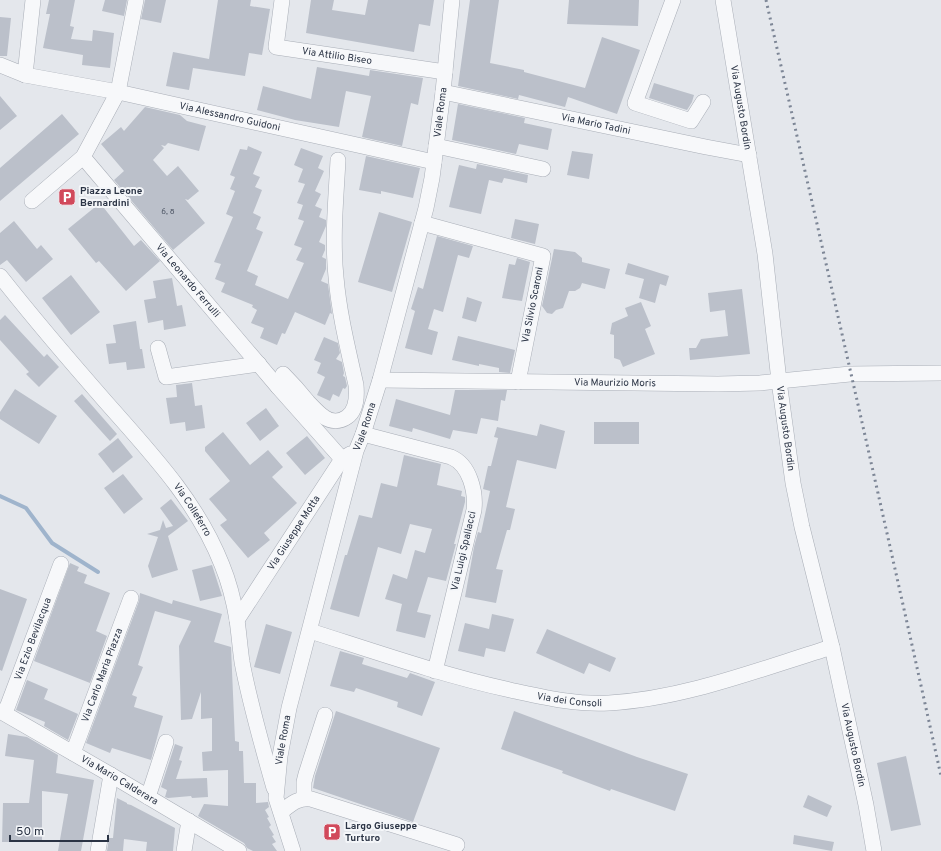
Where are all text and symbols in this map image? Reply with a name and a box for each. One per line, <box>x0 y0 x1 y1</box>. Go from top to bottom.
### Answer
street label: Via Attilio Biseo <box>301 44 373 68</box>
street label: Via Augusto Bordin <box>727 64 754 151</box>
street label: Viale Roma <box>431 87 450 138</box>
street label: Via Alessandro Guidoni <box>178 99 281 134</box>
street label: Via Mario Tadini <box>560 110 632 138</box>
place label: Piazza Leone Bernardini <box>80 185 143 210</box>
parking icon: Piazza Leone Bernardini <box>57 187 77 207</box>
house number: 6, 8 <box>161 207 175 217</box>
street label: Via Leonardo Ferrulli <box>153 241 223 320</box>
street label: Via Silvio Scaroni <box>519 266 547 344</box>
street label: Via Maurizio Moris <box>574 376 656 390</box>
street label: Via Augusto Bordin <box>773 385 798 472</box>
street label: Viale Roma <box>350 401 379 453</box>
street label: Via Colleferro <box>170 480 214 539</box>
street label: Via Giuseppe Motta <box>265 493 323 573</box>
street label: Via Luigi Spallacci <box>449 510 479 592</box>
street label: Via Ezio Bevilacqua <box>11 596 54 682</box>
street label: Via Carlo Maria Piazza <box>79 626 126 724</box>
street label: Via dei Consoli <box>536 689 602 710</box>
street label: Via Augusto Bordin <box>838 702 868 788</box>
street label: Viale Roma <box>273 714 294 766</box>
street label: Via Mario Calderara <box>78 752 161 808</box>
scale bar <box>10 817 108 843</box>
place label: Largo Giuseppe Turturo <box>345 820 418 845</box>
parking icon: Largo Giuseppe Turturo <box>322 822 342 842</box>
text: 50 m <box>16 824 44 840</box>

